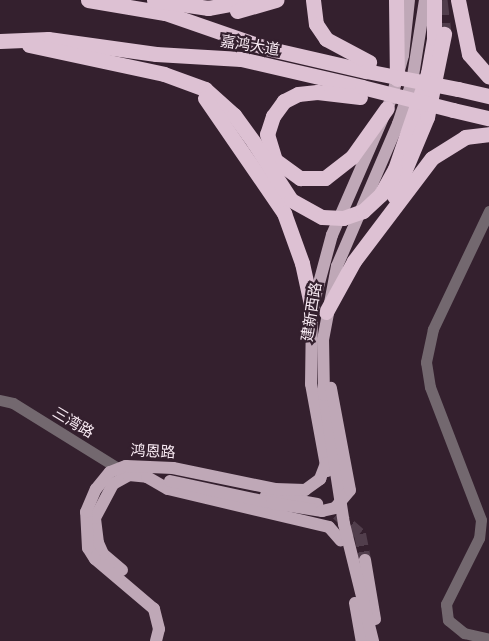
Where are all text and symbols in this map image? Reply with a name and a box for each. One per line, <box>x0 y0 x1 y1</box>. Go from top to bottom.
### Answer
street label: 嘉鸿大道 <box>219 32 281 60</box>
street label: 建新西路 <box>298 281 326 343</box>
street label: 三湾路 <box>49 404 97 442</box>
street label: 鸿恩路 <box>130 442 176 462</box>

